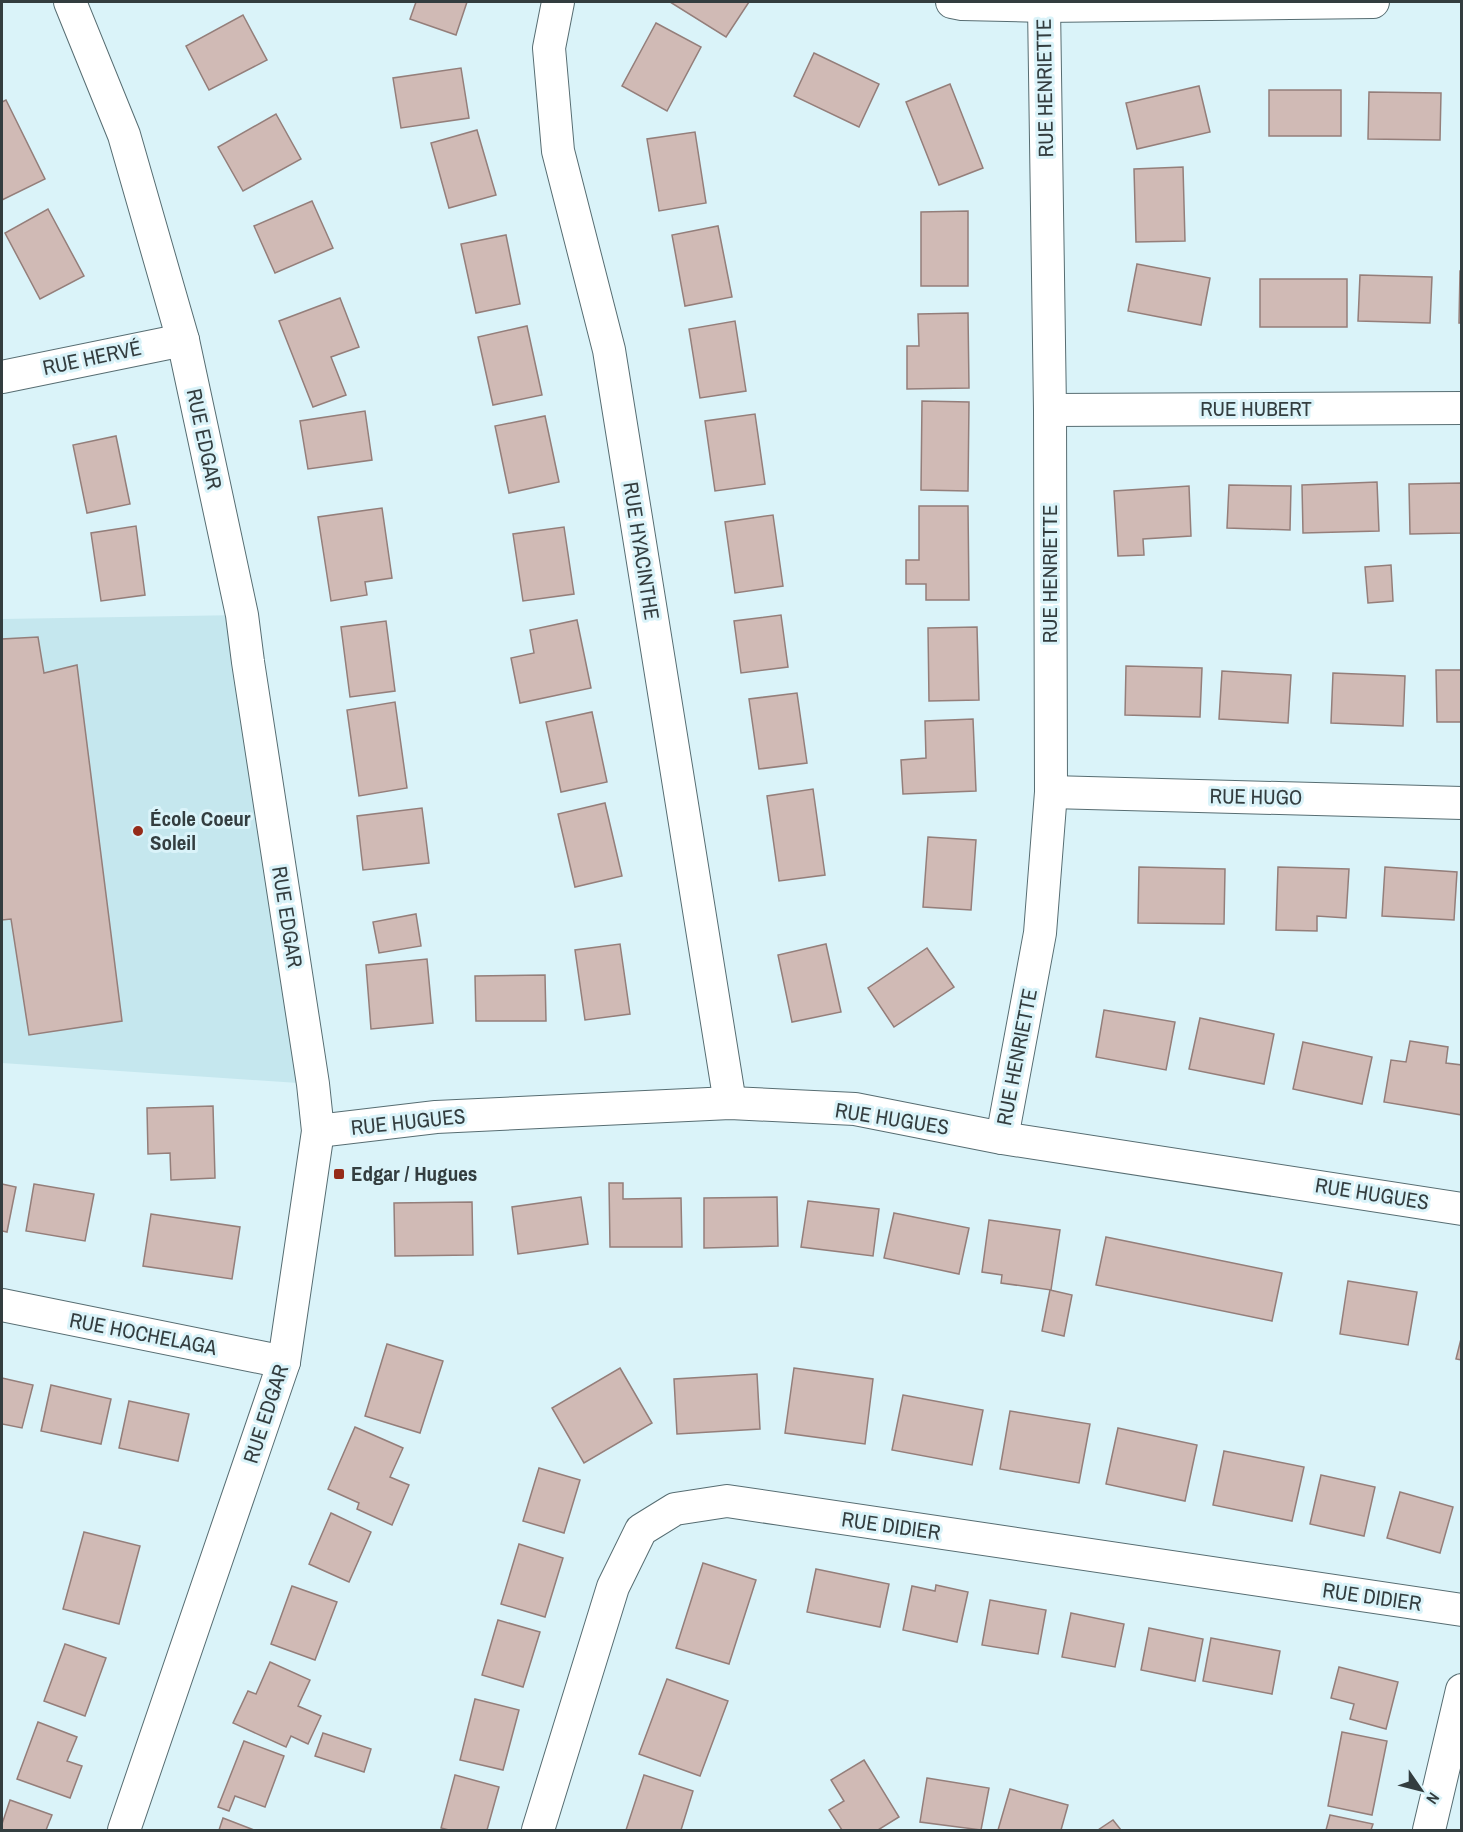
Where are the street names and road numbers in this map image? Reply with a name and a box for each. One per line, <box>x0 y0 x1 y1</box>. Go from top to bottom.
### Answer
street label: RUE HENRIETTE <box>1029 18 1060 158</box>
street label: RUE HERVÉ <box>40 333 144 382</box>
street label: RUE EDGAR <box>180 386 229 492</box>
street label: RUE HUBERT <box>1200 394 1312 423</box>
street label: RUE HYACINTHE <box>616 480 667 622</box>
street label: RUE HENRIETTE <box>1035 505 1064 643</box>
street label: RUE HUGO <box>1209 781 1303 812</box>
street label: RUE EDGAR <box>265 864 310 970</box>
street label: RUE HENRIETTE <box>989 986 1044 1128</box>
street label: RUE HUGUES <box>833 1095 951 1142</box>
street label: RUE HUGUES <box>349 1101 467 1142</box>
street label: RUE HUGUES <box>1313 1170 1431 1217</box>
street label: RUE HOCHELAGA <box>67 1305 220 1362</box>
street label: RUE EDGAR <box>236 1361 295 1467</box>
street label: RUE DIDIER <box>840 1504 942 1547</box>
street label: RUE DIDIER <box>1321 1575 1423 1618</box>

